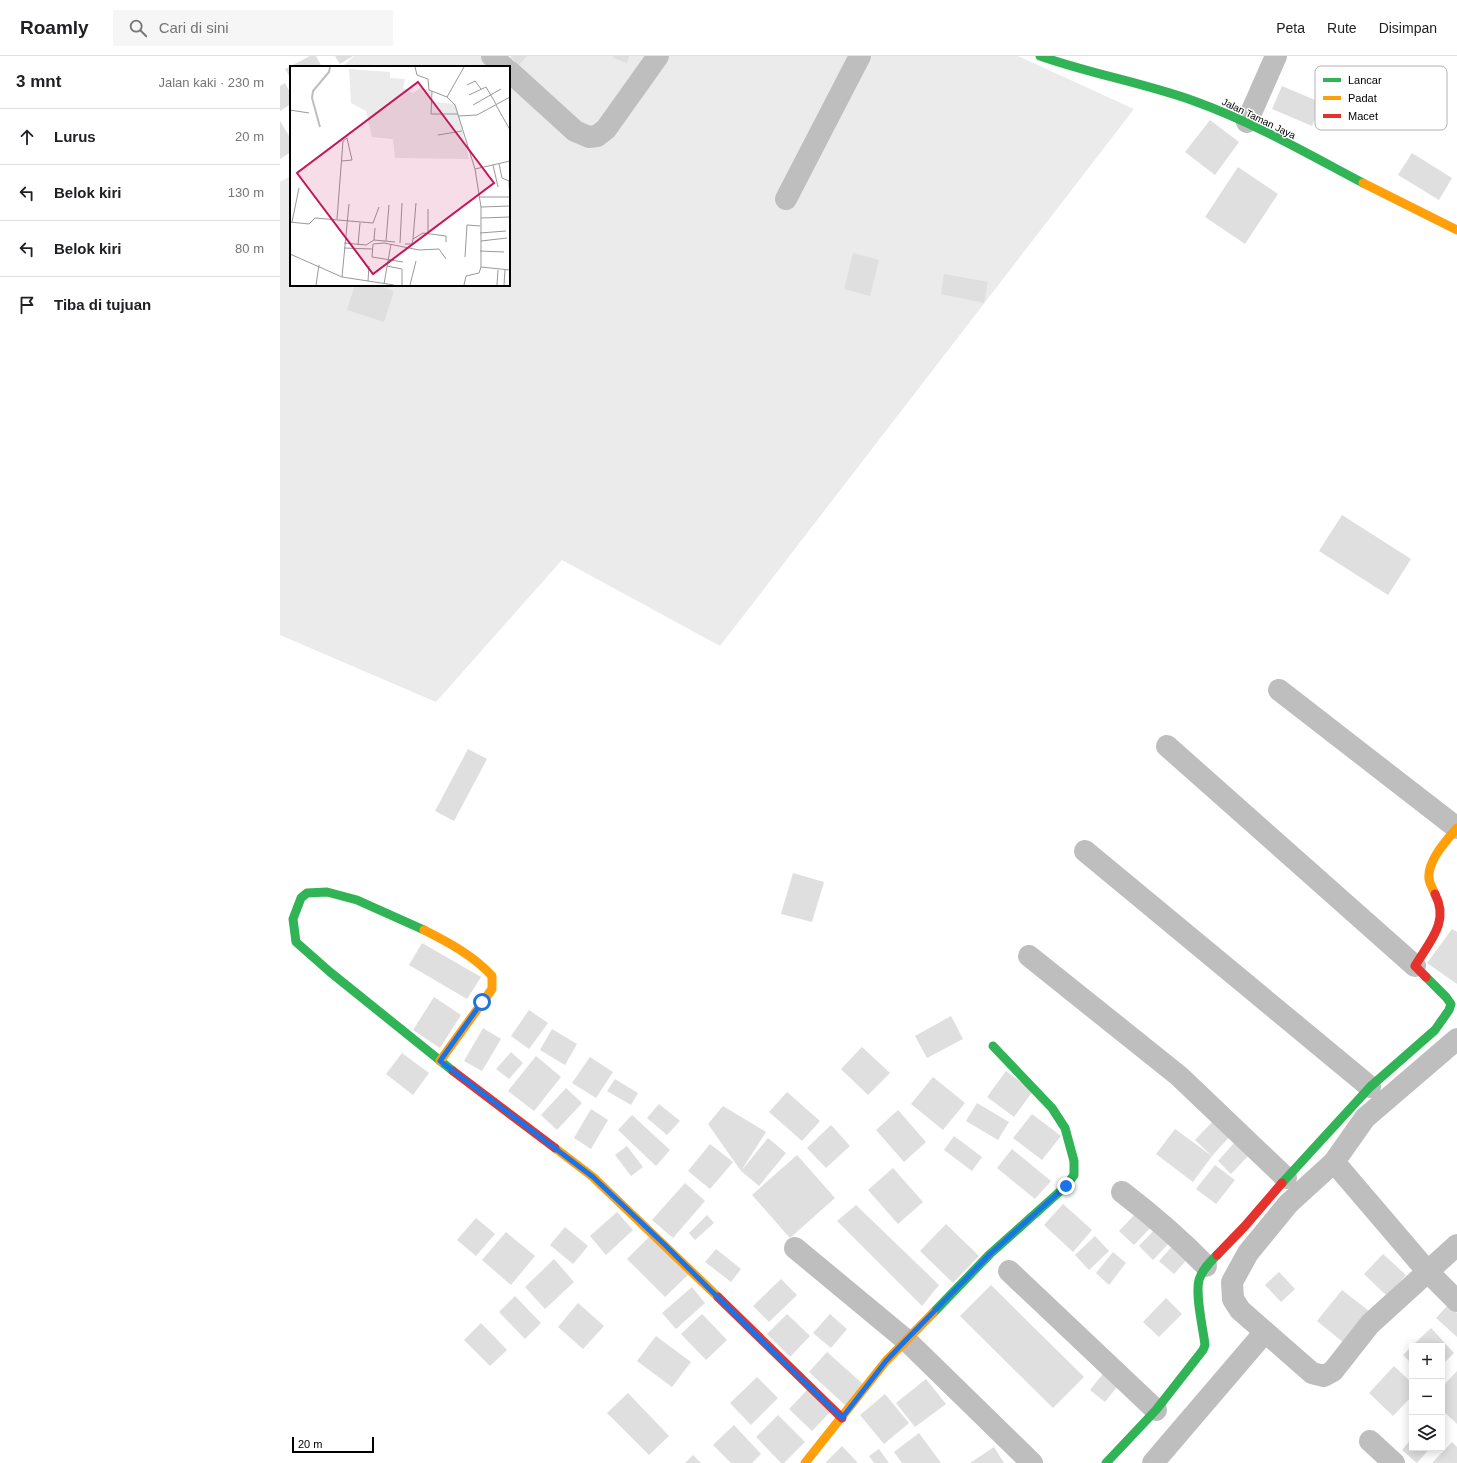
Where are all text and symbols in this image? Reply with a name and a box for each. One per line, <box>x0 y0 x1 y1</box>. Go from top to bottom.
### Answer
search box <box>113 10 393 46</box>
text: Roamly <box>20 17 89 38</box>
icon: search <box>127 17 149 39</box>
text: Cari di sini <box>159 19 229 36</box>
text: Peta <box>1276 20 1305 36</box>
text: Rute <box>1327 20 1357 36</box>
text: Disimpan <box>1379 20 1437 36</box>
inset map <box>290 66 510 286</box>
legend <box>1315 66 1447 130</box>
text: 3 mnt <box>16 72 61 91</box>
text: Lancar <box>1348 74 1382 86</box>
text: Jalan kaki · 230 m <box>159 75 264 90</box>
text: Padat <box>1348 92 1377 104</box>
street label: Jalan Taman Jaya <box>1220 96 1298 141</box>
text: Macet <box>1348 110 1378 122</box>
icon: ahead <box>16 126 38 148</box>
text: Lurus <box>54 128 96 145</box>
text: 20 m <box>235 129 264 144</box>
icon: left <box>16 182 38 204</box>
text: Belok kiri <box>54 184 122 201</box>
text: 130 m <box>228 185 264 200</box>
icon: left <box>16 238 38 260</box>
text: Belok kiri <box>54 240 122 257</box>
text: 80 m <box>235 241 264 256</box>
icon: arrive <box>16 294 38 316</box>
text: Tiba di tujuan <box>54 296 151 313</box>
route start <box>473 993 491 1011</box>
route end <box>1057 1177 1075 1195</box>
map controls <box>1409 1343 1445 1451</box>
button: + <box>1409 1343 1445 1379</box>
button: − <box>1409 1379 1445 1415</box>
button: layers <box>1409 1415 1445 1451</box>
scale bar <box>292 1435 374 1454</box>
text: 20 m <box>298 1438 322 1450</box>

